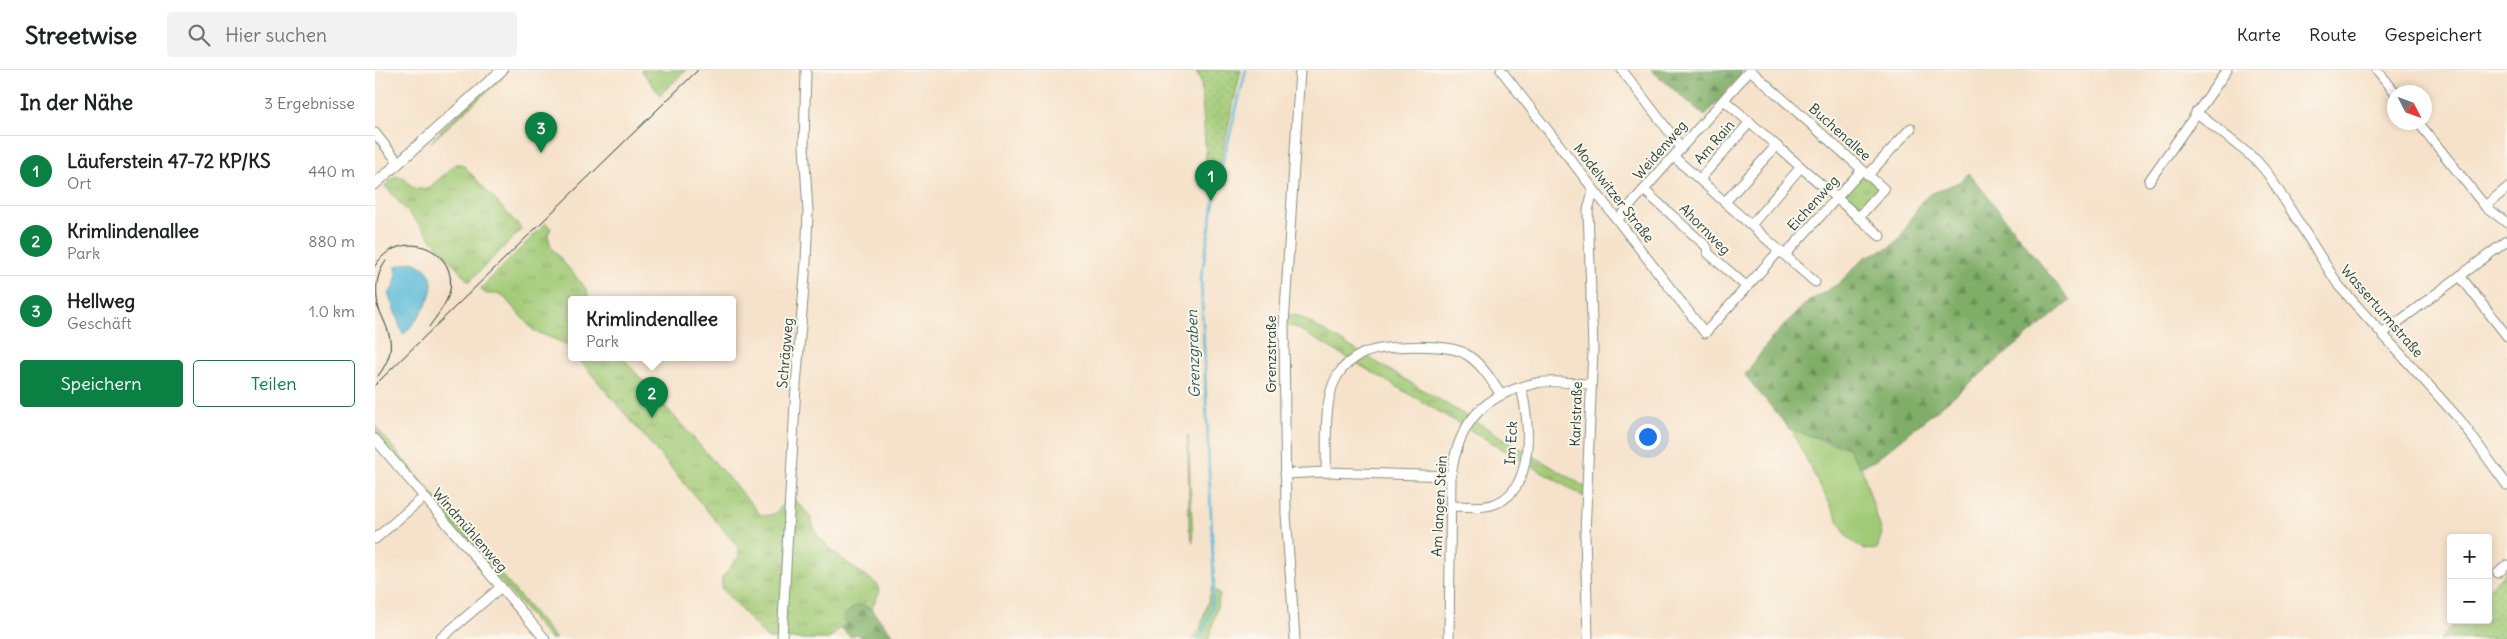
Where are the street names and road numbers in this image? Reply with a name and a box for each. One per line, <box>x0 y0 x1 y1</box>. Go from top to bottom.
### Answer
street label: Buchenallee <box>1805 99 1875 165</box>
street label: Am Rain <box>1690 116 1738 168</box>
street label: Weidenweg <box>1629 117 1691 183</box>
street label: Modelwitzer Straße <box>1570 140 1658 246</box>
street label: Eichenweg <box>1783 172 1843 234</box>
street label: Ahornweg <box>1676 200 1734 258</box>
street label: Wasserturmstraße <box>2337 261 2427 361</box>
street label: Grenzstraße <box>1262 315 1280 393</box>
street label: Schrägweg <box>773 317 797 389</box>
street label: Karlstraße <box>1566 381 1586 447</box>
street label: Im Eck <box>1501 421 1521 465</box>
street label: Am langen Stein <box>1427 455 1451 557</box>
street label: Windmühlenweg <box>429 484 511 576</box>

